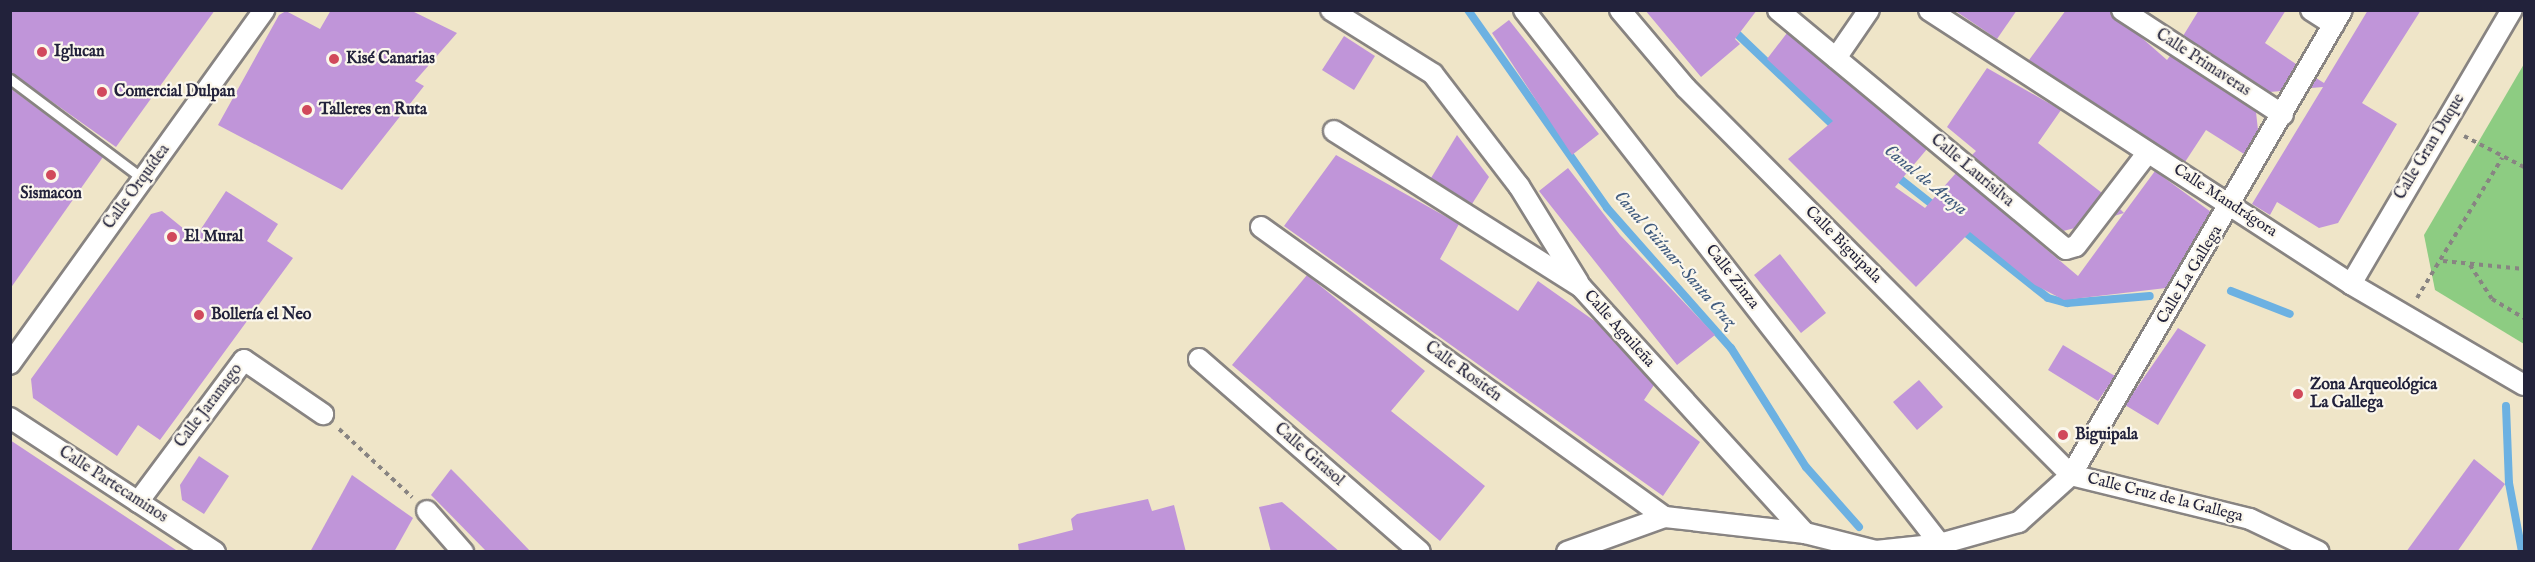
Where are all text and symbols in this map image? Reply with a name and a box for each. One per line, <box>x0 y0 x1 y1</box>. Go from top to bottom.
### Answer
street label: Calle Primaveras <box>2152 25 2254 101</box>
place label: Iglucan <box>54 42 104 62</box>
marker: Iglucan <box>35 45 49 59</box>
place label: Kisé Canarias <box>346 49 435 69</box>
marker: Kisé Canarias <box>327 52 341 66</box>
place label: Comercial Dulpan <box>114 82 235 102</box>
marker: Comercial Dulpan <box>95 85 109 99</box>
street label: Calle Gran Duque <box>2391 91 2469 203</box>
place label: Talleres en Ruta <box>319 100 427 120</box>
marker: Talleres en Ruta <box>300 103 314 117</box>
street label: Calle Laurisilva <box>1927 131 2017 211</box>
street label: Calle Orquídea <box>100 141 174 233</box>
water label: Canal de Araya <box>1879 141 1971 221</box>
street label: Calle Mandrágora <box>2170 160 2280 242</box>
marker: Sismacon <box>44 168 58 182</box>
place label: Sismacon <box>20 184 82 204</box>
water label: Canal Güímar-Santa Cruz <box>1609 187 1739 333</box>
street label: Calle Biguipala <box>1801 203 1885 287</box>
street label: Calle La Gallega <box>2153 223 2227 327</box>
place label: El Mural <box>184 227 243 247</box>
marker: El Mural <box>165 230 179 244</box>
street label: Calle Zinza <box>1701 241 1763 313</box>
street label: Calle Aguileña <box>1579 287 1659 371</box>
place label: Bollería el Neo <box>211 305 311 325</box>
marker: Bollería el Neo <box>192 308 206 322</box>
street label: Calle Rositén <box>1421 338 1505 406</box>
street label: Calle Jaramago <box>171 360 247 452</box>
place label: Zona Arqueológica La Gallega <box>2310 375 2437 413</box>
marker: Zona Arqueológica La Gallega <box>2291 387 2305 401</box>
street label: Calle Girasol <box>1270 419 1348 491</box>
place label: Biguipala <box>2075 425 2138 445</box>
marker: Biguipala <box>2056 428 2070 442</box>
street label: Calle Partecaminos <box>55 443 171 527</box>
street label: Calle Cruz de la Gallega <box>2085 469 2245 527</box>

